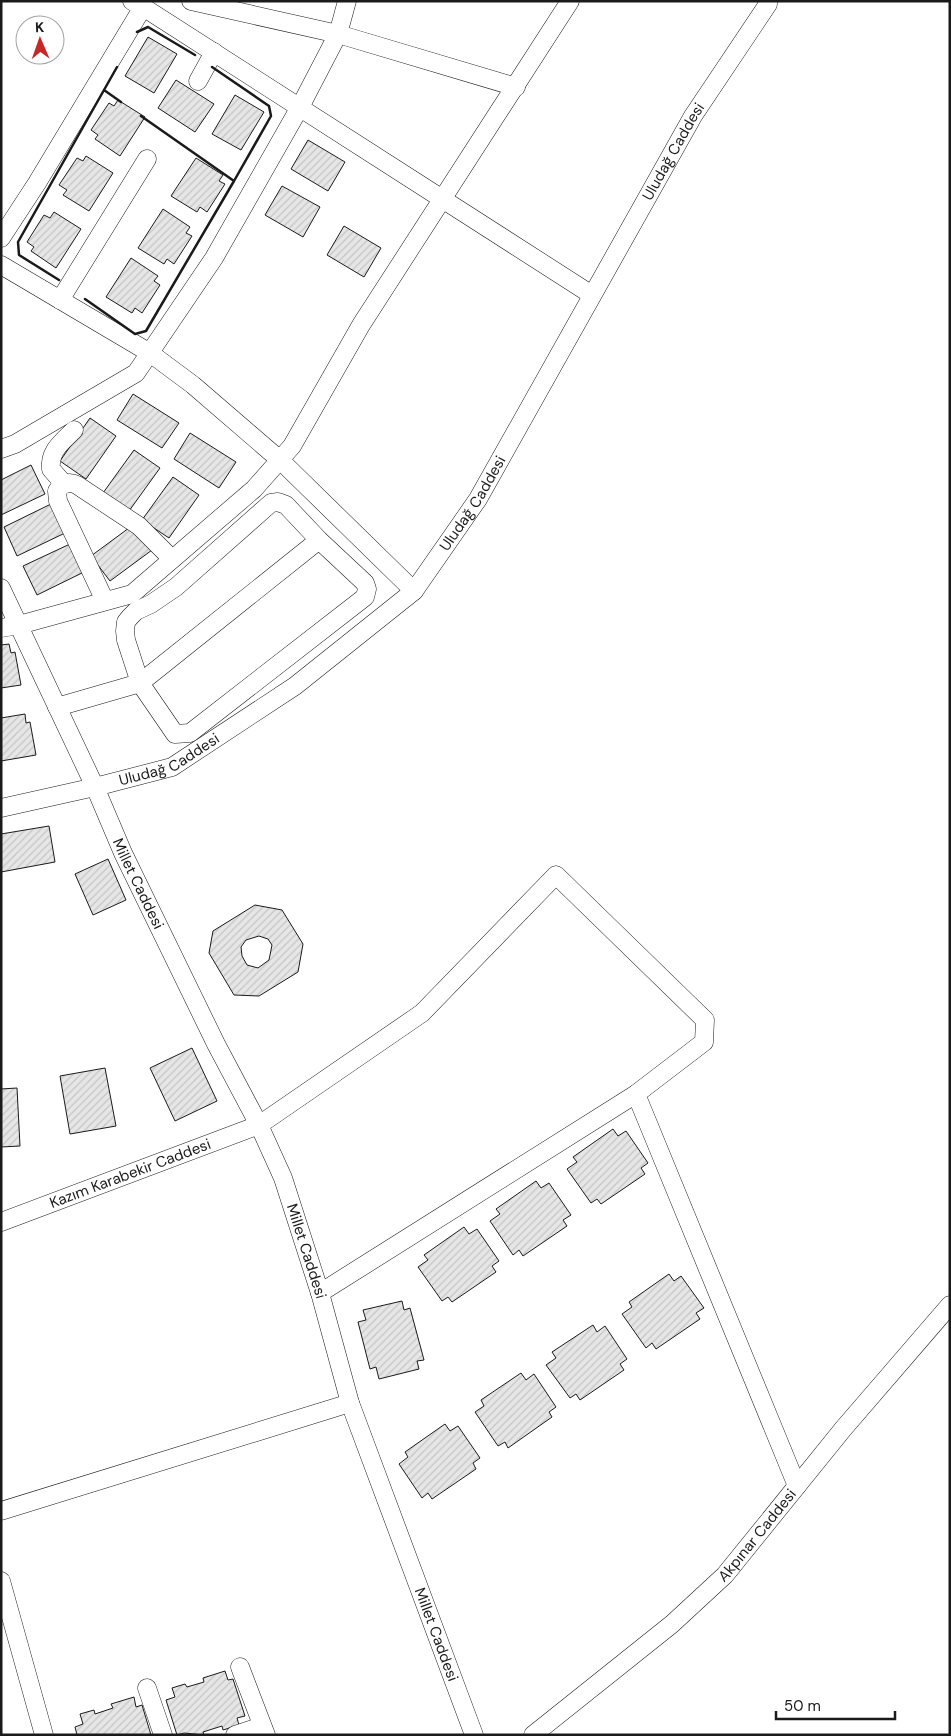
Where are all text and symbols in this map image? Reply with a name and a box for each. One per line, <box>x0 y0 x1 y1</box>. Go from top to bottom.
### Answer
north arrow <box>15 15 65 65</box>
text: K <box>35 18 44 36</box>
street label: Uludağ Caddesi <box>638 99 709 204</box>
street label: Uludağ Caddesi <box>435 452 510 555</box>
street label: Uludağ Caddesi <box>117 729 223 790</box>
street label: Millet Caddesi <box>108 835 169 932</box>
street label: Kazım Karabekir Caddesi <box>47 1134 214 1213</box>
street label: Millet Caddesi <box>282 1201 331 1301</box>
street label: Akpınar Caddesi <box>714 1485 801 1586</box>
street label: Millet Caddesi <box>410 1585 463 1684</box>
scale bar <box>776 1688 895 1720</box>
text: 50 m <box>784 1696 821 1716</box>

